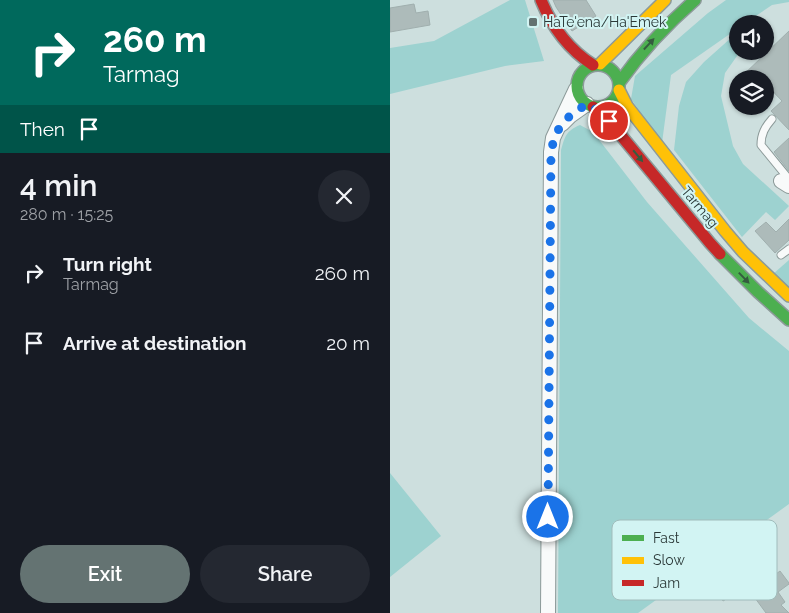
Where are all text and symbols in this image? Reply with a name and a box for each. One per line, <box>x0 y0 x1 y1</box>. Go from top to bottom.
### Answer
place label: HaTe'ena/Ha'Emek <box>543 14 667 30</box>
map controls <box>729 15 774 115</box>
button: sound <box>729 15 774 60</box>
marker: HaTe'ena/Ha'Emek <box>527 16 539 28</box>
text: 260 m <box>103 19 206 60</box>
icon: right <box>20 20 85 85</box>
one-way arrow <box>643 39 655 51</box>
text: Tarmag <box>103 61 180 87</box>
button: layers <box>729 70 774 115</box>
pin <box>588 100 630 142</box>
icon: arrive <box>595 107 623 135</box>
icon: arrive <box>75 115 103 143</box>
text: Then <box>20 118 65 140</box>
one-way arrow <box>632 149 643 162</box>
text: 4 min <box>20 168 97 203</box>
button: close <box>318 170 370 222</box>
street label: Tarmag <box>678 183 722 231</box>
text: 280 m · 15:25 <box>20 205 113 224</box>
text: Turn right <box>63 253 152 275</box>
icon: right <box>20 259 48 287</box>
text: 260 m <box>315 262 370 284</box>
one-way arrow <box>738 272 750 284</box>
text: Tarmag <box>63 275 119 294</box>
icon: arrive <box>20 329 48 357</box>
text: Arrive at destination <box>63 332 247 354</box>
text: 20 m <box>326 332 370 354</box>
position arrow <box>521 490 573 542</box>
legend <box>612 520 777 600</box>
text: Fast <box>653 530 680 546</box>
button: Exit <box>20 545 190 603</box>
button: Share <box>200 545 370 603</box>
text: Slow <box>653 552 685 568</box>
text: Jam <box>653 575 680 591</box>

